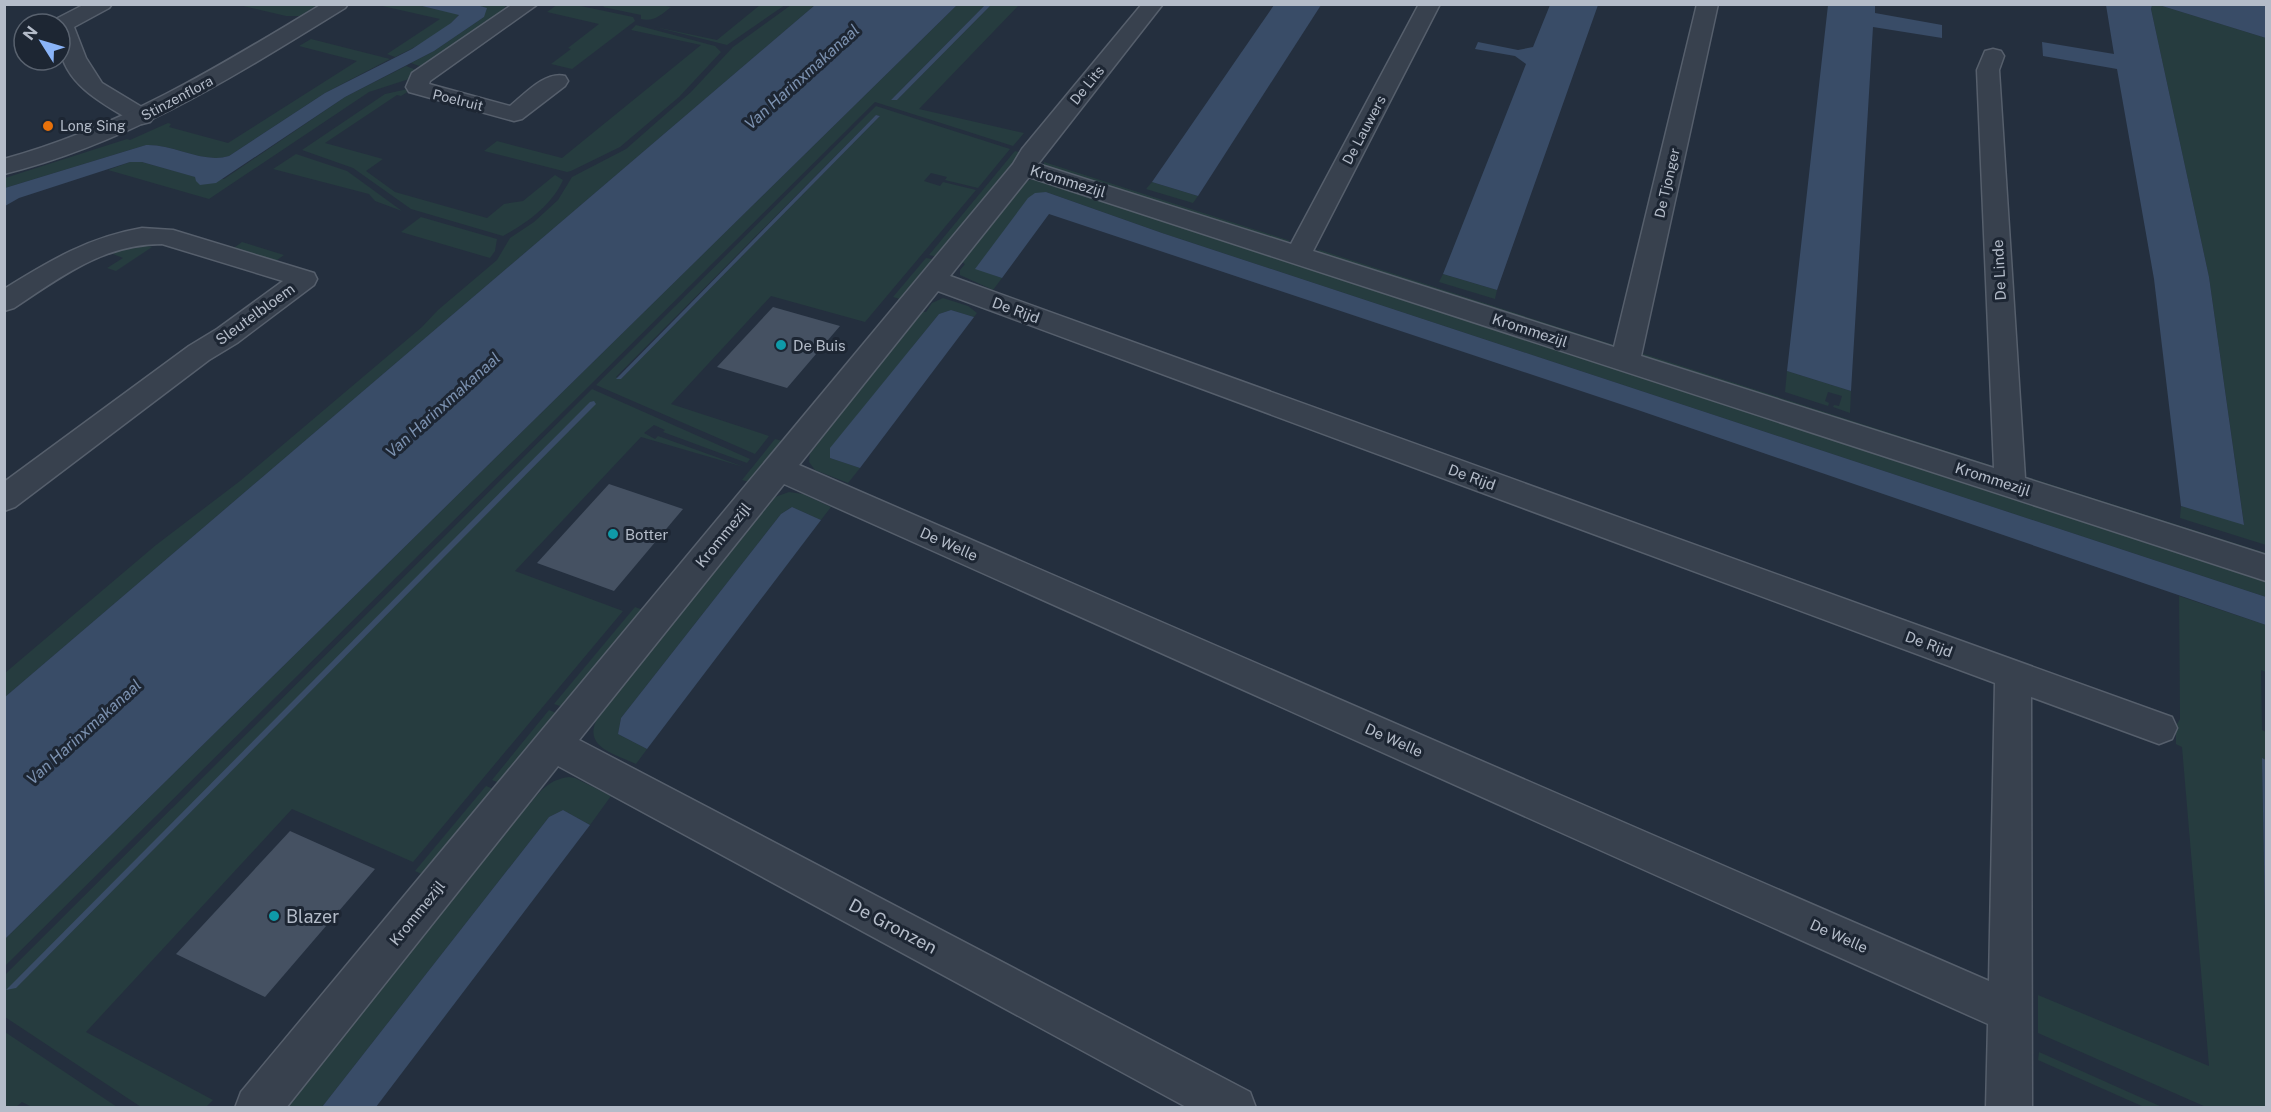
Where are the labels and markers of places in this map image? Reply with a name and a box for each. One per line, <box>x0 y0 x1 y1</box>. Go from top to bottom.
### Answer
place label: Long Sing <box>60 118 126 134</box>
marker: Long Sing <box>41 119 55 133</box>
place label: De Buis <box>793 337 846 354</box>
marker: De Buis <box>774 338 788 352</box>
place label: Botter <box>625 526 668 543</box>
marker: Botter <box>606 527 620 541</box>
place label: Blazer <box>286 906 339 927</box>
marker: Blazer <box>267 909 281 923</box>

